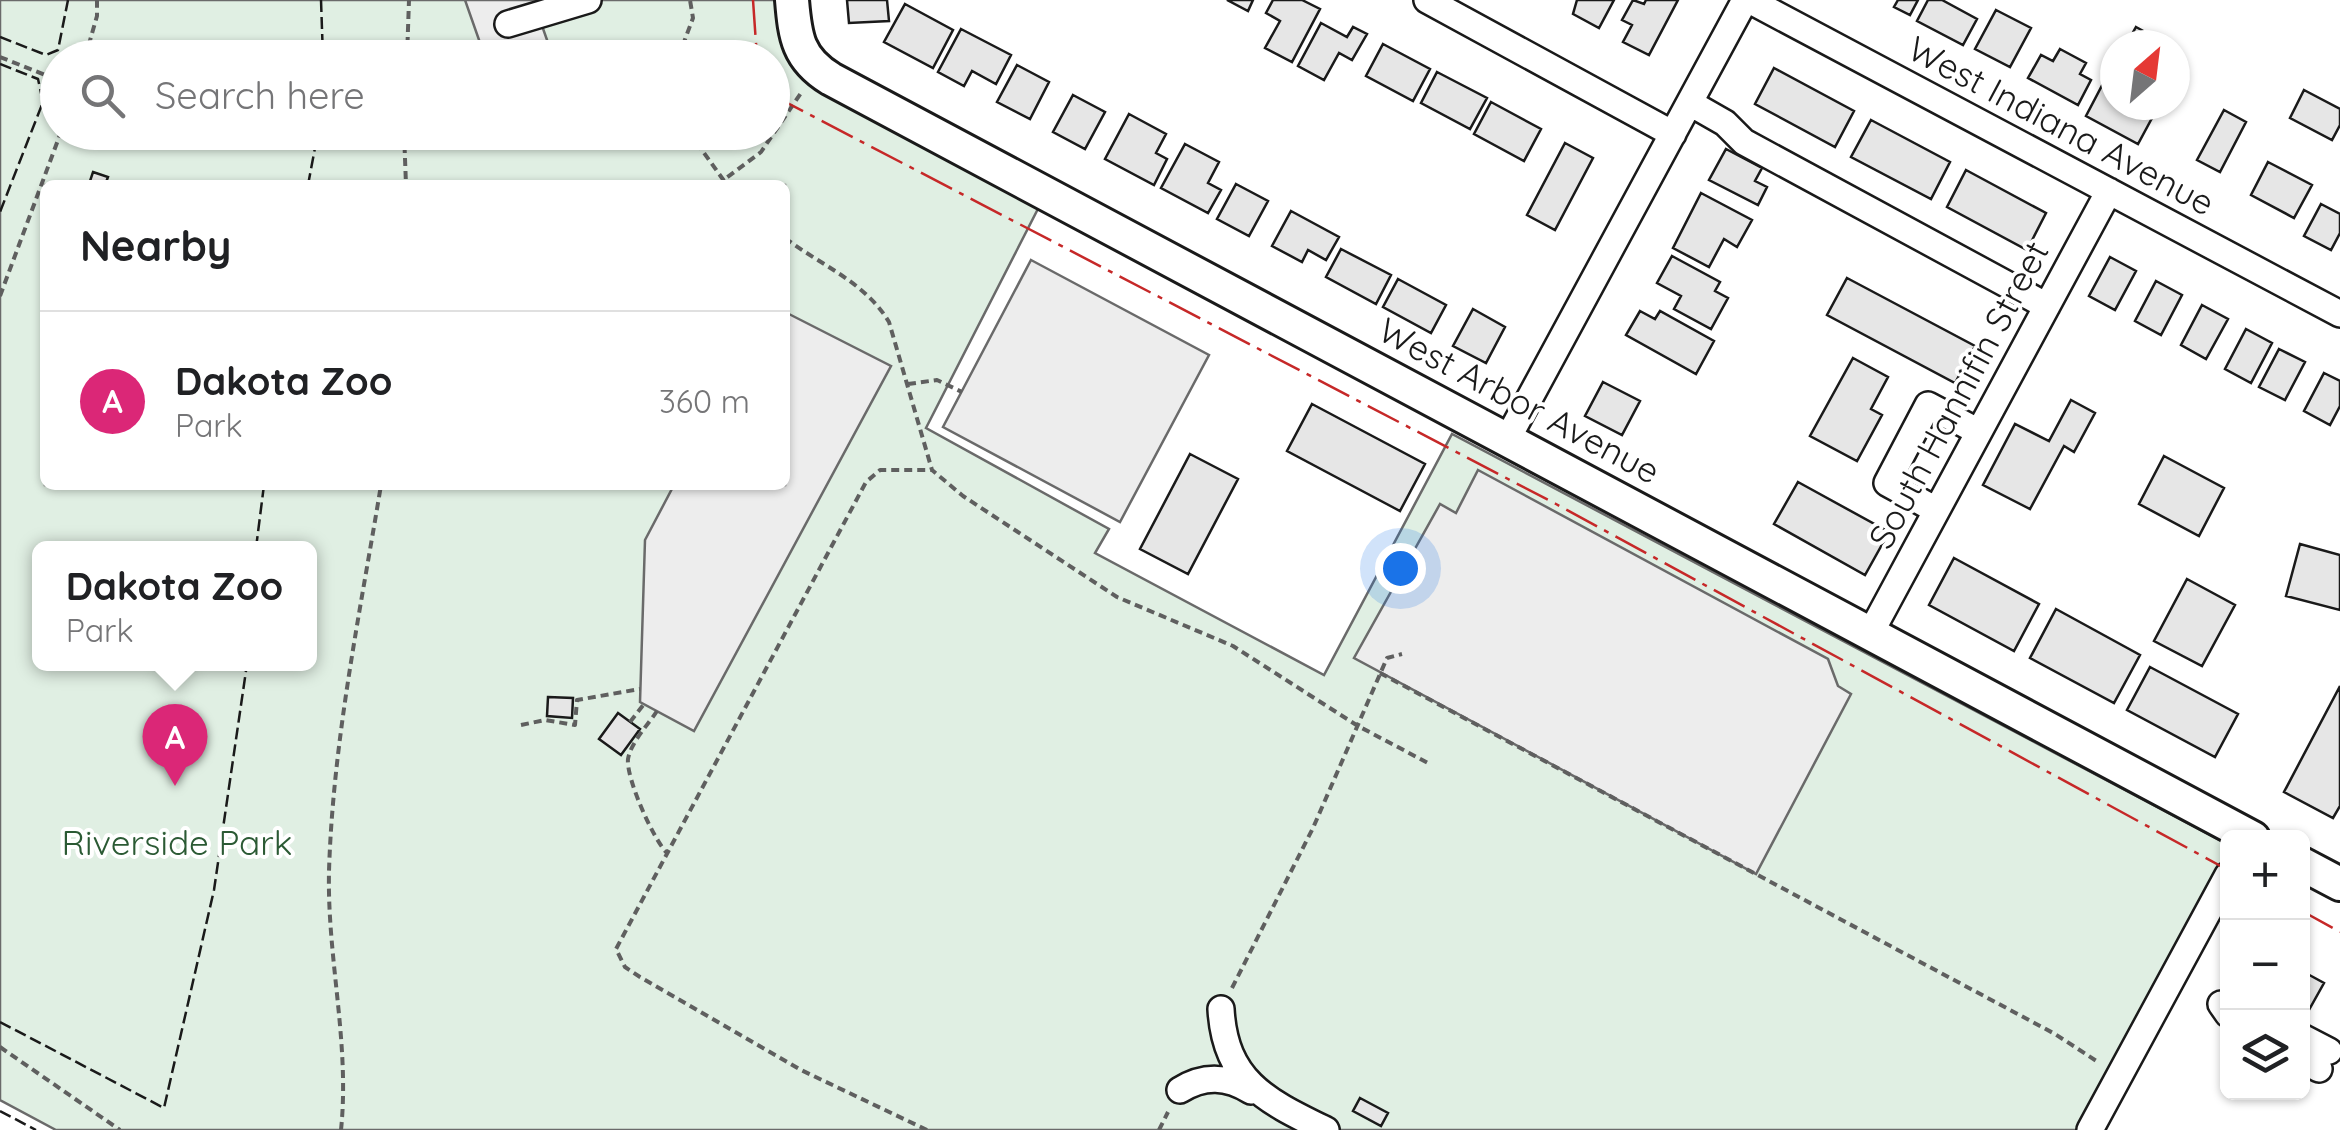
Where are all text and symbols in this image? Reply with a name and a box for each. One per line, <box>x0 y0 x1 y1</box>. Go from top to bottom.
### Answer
street label: West Indiana Avenue <box>1901 26 2222 224</box>
north arrow <box>2100 30 2190 120</box>
search box <box>40 40 790 150</box>
icon: search <box>75 68 130 123</box>
text: Search here <box>155 71 365 119</box>
text: Nearby <box>80 219 231 272</box>
street label: South Hannifin Street <box>1858 233 2058 556</box>
street label: West Arbor Avenue <box>1371 307 1668 493</box>
text: Dakota Zoo <box>175 357 392 405</box>
text: A <box>102 381 123 421</box>
text: 360 m <box>659 381 750 421</box>
text: Park <box>175 405 243 445</box>
popup <box>32 541 317 671</box>
your location <box>1375 543 1426 594</box>
text: Dakota Zoo <box>66 562 283 610</box>
text: Park <box>66 610 134 650</box>
pin: A <box>142 704 208 786</box>
park label: Riverside Park <box>61 820 293 864</box>
map controls <box>2220 830 2310 1100</box>
button: + <box>2220 830 2310 920</box>
button: − <box>2220 920 2310 1010</box>
button: layers <box>2220 1010 2310 1100</box>

